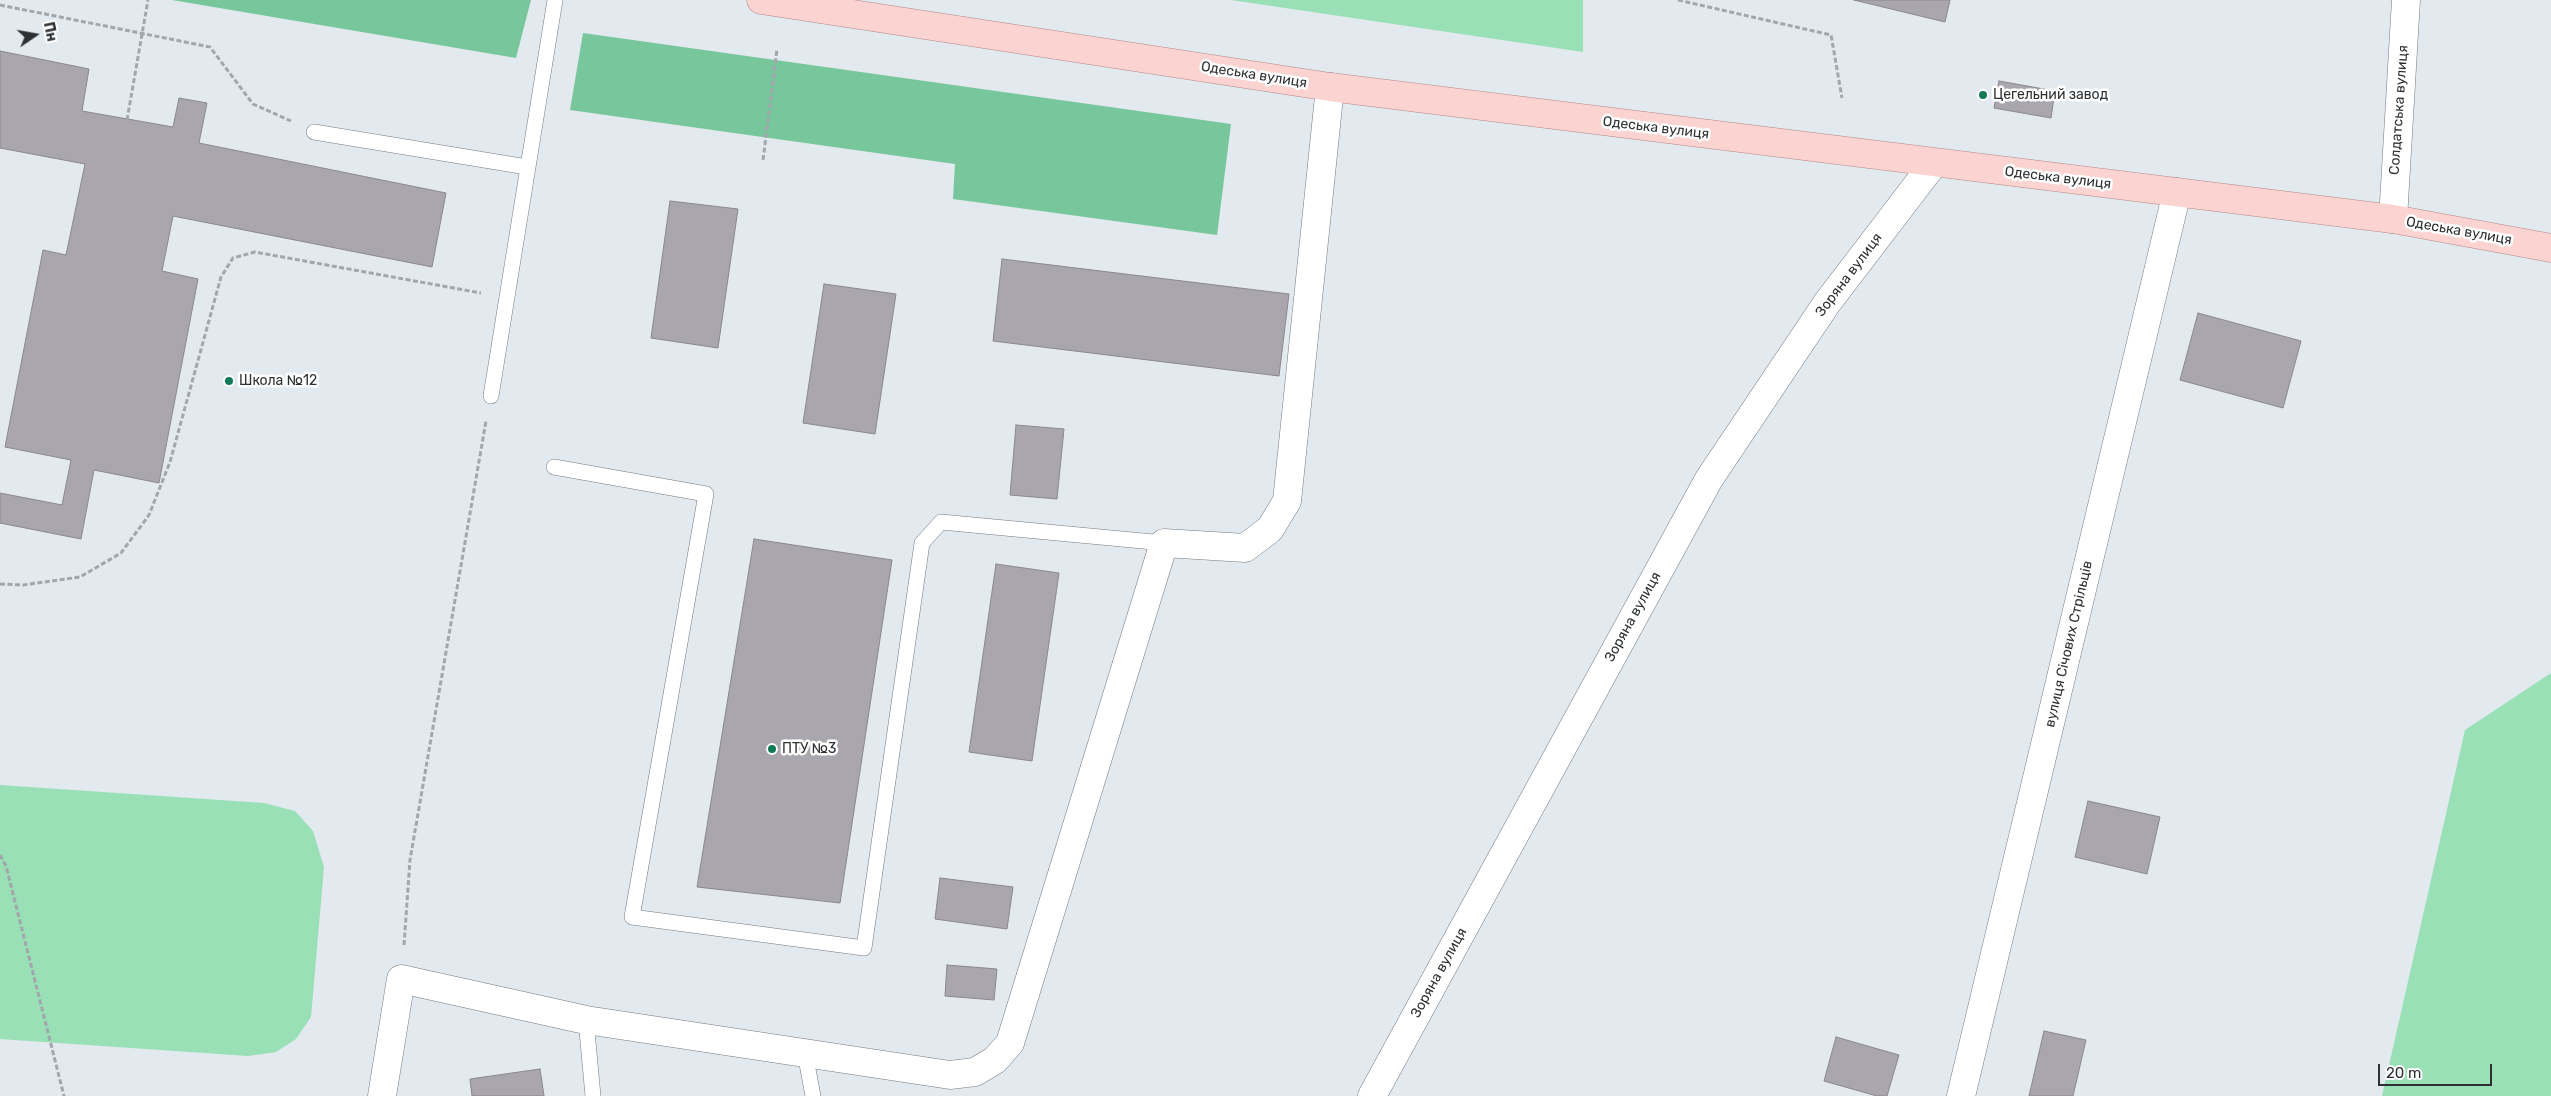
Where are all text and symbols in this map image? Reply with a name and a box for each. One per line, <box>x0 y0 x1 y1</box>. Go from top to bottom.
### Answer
north arrow <box>10 10 60 60</box>
text: Пн <box>40 21 60 43</box>
street label: Солдатська вулиця <box>2386 45 2412 175</box>
street label: Одеська вулиця <box>1200 58 1308 92</box>
place label: Цегельний завод <box>1993 87 2108 103</box>
marker: Цегельний завод <box>1977 89 1989 101</box>
street label: Одеська вулиця <box>1602 113 1710 143</box>
street label: Одеська вулиця <box>2004 163 2112 193</box>
street label: Одеська вулиця <box>2405 213 2513 249</box>
street label: Зоряна вулиця <box>1812 230 1886 320</box>
place label: Школа №12 <box>239 373 317 389</box>
marker: Школа №12 <box>223 375 235 387</box>
street label: вулиця Січових Стрільців <box>2042 559 2096 729</box>
street label: Зоряна вулиця <box>1601 569 1665 665</box>
place label: ПТУ №3 <box>782 741 836 757</box>
marker: ПТУ №3 <box>766 743 778 755</box>
street label: Зоряна вулиця <box>1407 925 1471 1021</box>
scale bar <box>2381 1054 2495 1086</box>
text: 20 m <box>2386 1064 2421 1082</box>

